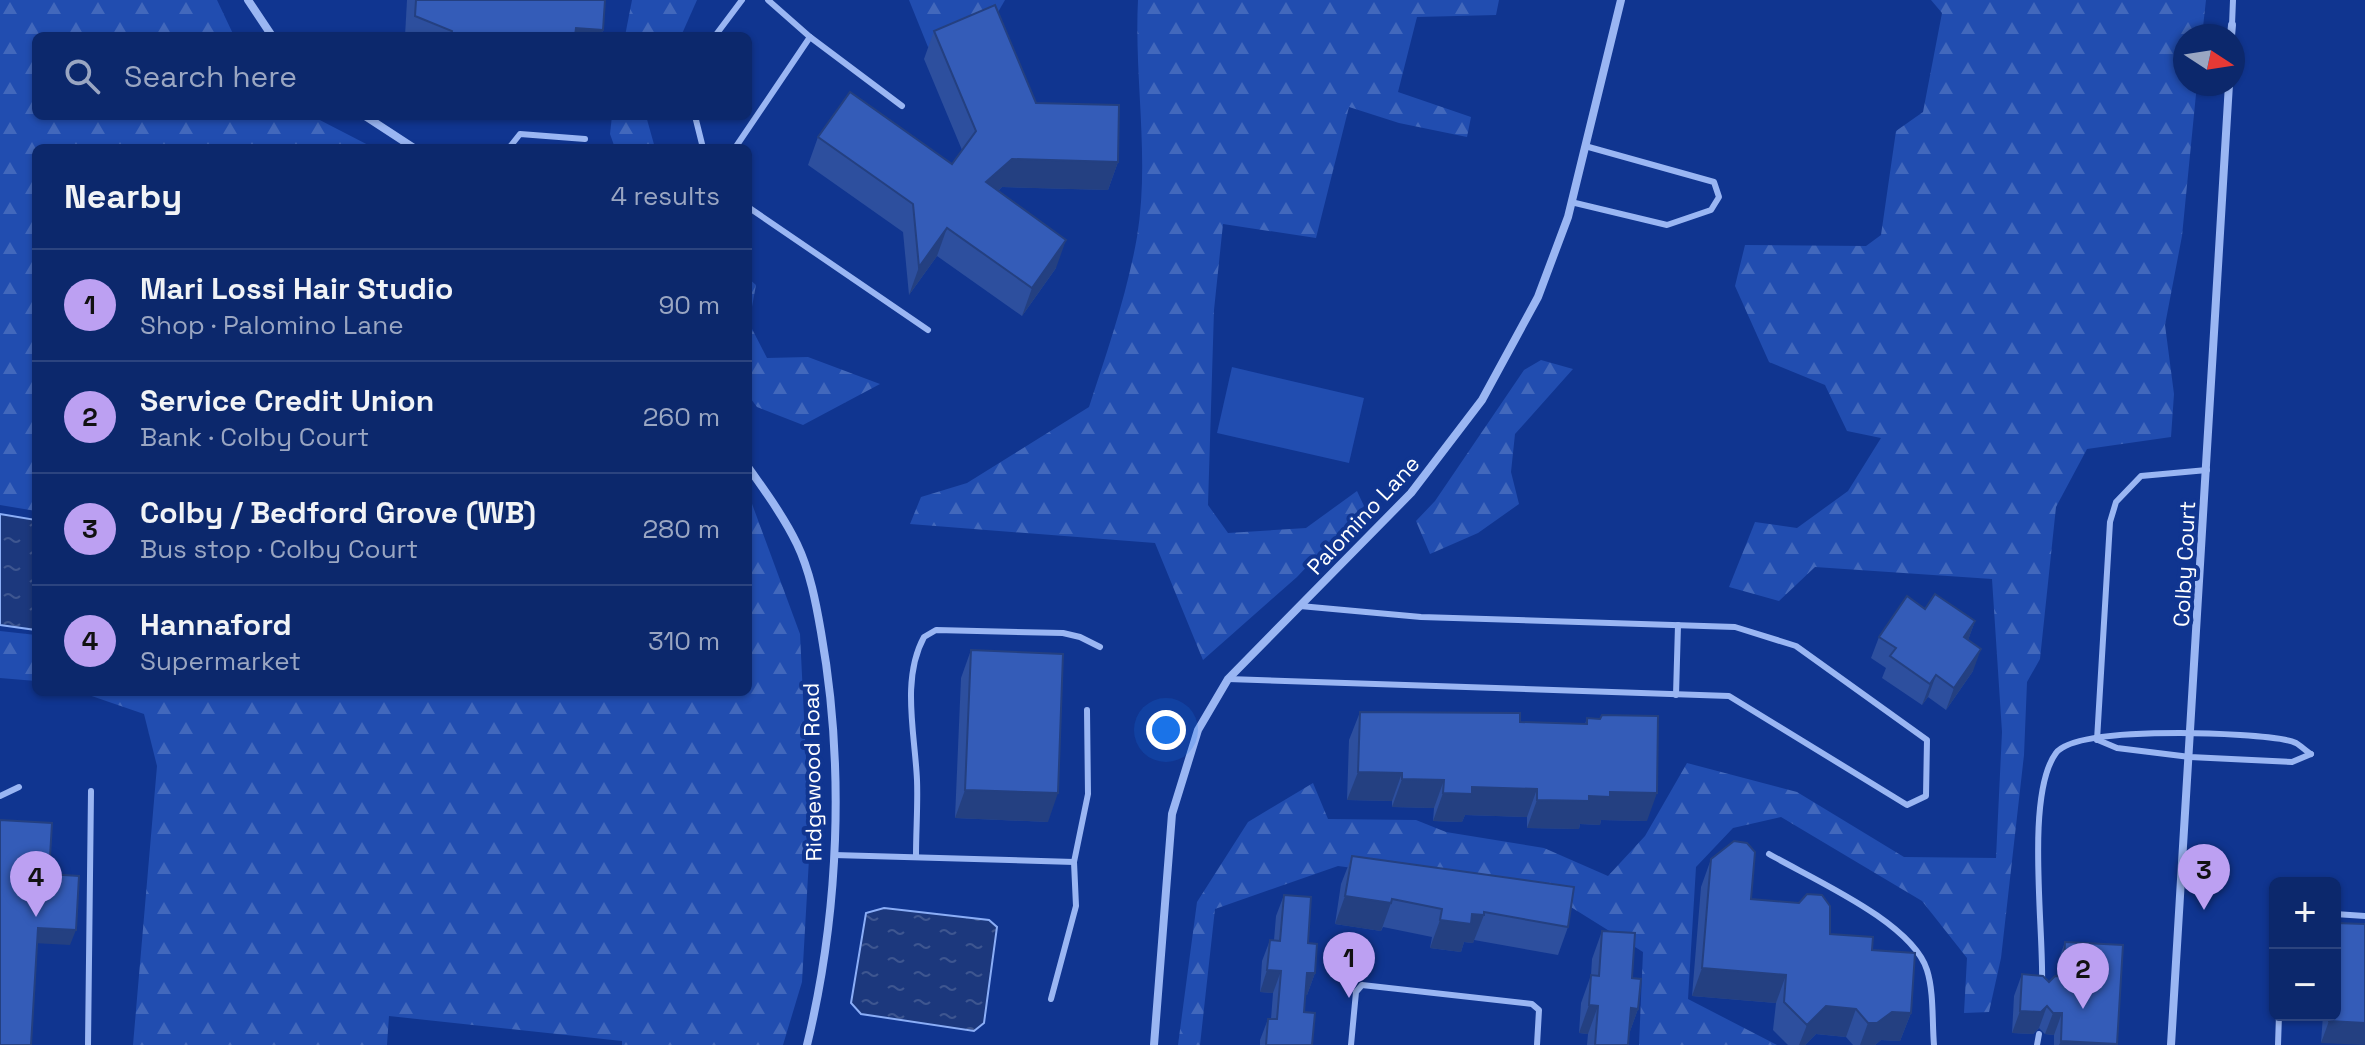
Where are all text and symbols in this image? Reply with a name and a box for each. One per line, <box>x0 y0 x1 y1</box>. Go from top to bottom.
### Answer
north arrow <box>2173 24 2245 96</box>
search box <box>32 32 752 120</box>
icon: search <box>60 54 104 98</box>
text: Search here <box>124 57 297 96</box>
text: Nearby <box>64 175 182 218</box>
text: 4 results <box>611 179 720 213</box>
text: Mari Lossi Hair Studio <box>140 269 453 308</box>
text: 1 <box>84 288 96 322</box>
text: 90 m <box>658 288 720 322</box>
text: Shop · Palomino Lane <box>140 308 404 342</box>
text: Service Credit Union <box>140 381 434 420</box>
text: 2 <box>82 400 98 434</box>
text: 260 m <box>643 400 720 434</box>
text: Bank · Colby Court <box>140 420 369 454</box>
street label: Palomino Lane <box>1301 450 1425 580</box>
text: Colby / Bedford Grove (WB) <box>140 493 536 532</box>
street label: Colby Court <box>2167 500 2201 628</box>
text: 3 <box>82 512 98 546</box>
text: 280 m <box>642 512 720 546</box>
text: Bus stop · Colby Court <box>140 532 418 566</box>
text: Hannaford <box>140 605 292 644</box>
text: 4 <box>82 624 98 658</box>
text: 310 m <box>648 624 720 658</box>
text: Supermarket <box>140 644 301 678</box>
street label: Ridgewood Road <box>796 682 828 862</box>
your location <box>1146 710 1186 750</box>
pin: 3 <box>2178 844 2230 910</box>
pin: 4 <box>10 851 62 917</box>
map controls <box>2269 877 2341 1021</box>
button: + <box>2269 877 2341 949</box>
pin: 1 <box>1323 932 1375 998</box>
pin: 2 <box>2057 943 2109 1009</box>
button: − <box>2269 949 2341 1021</box>

